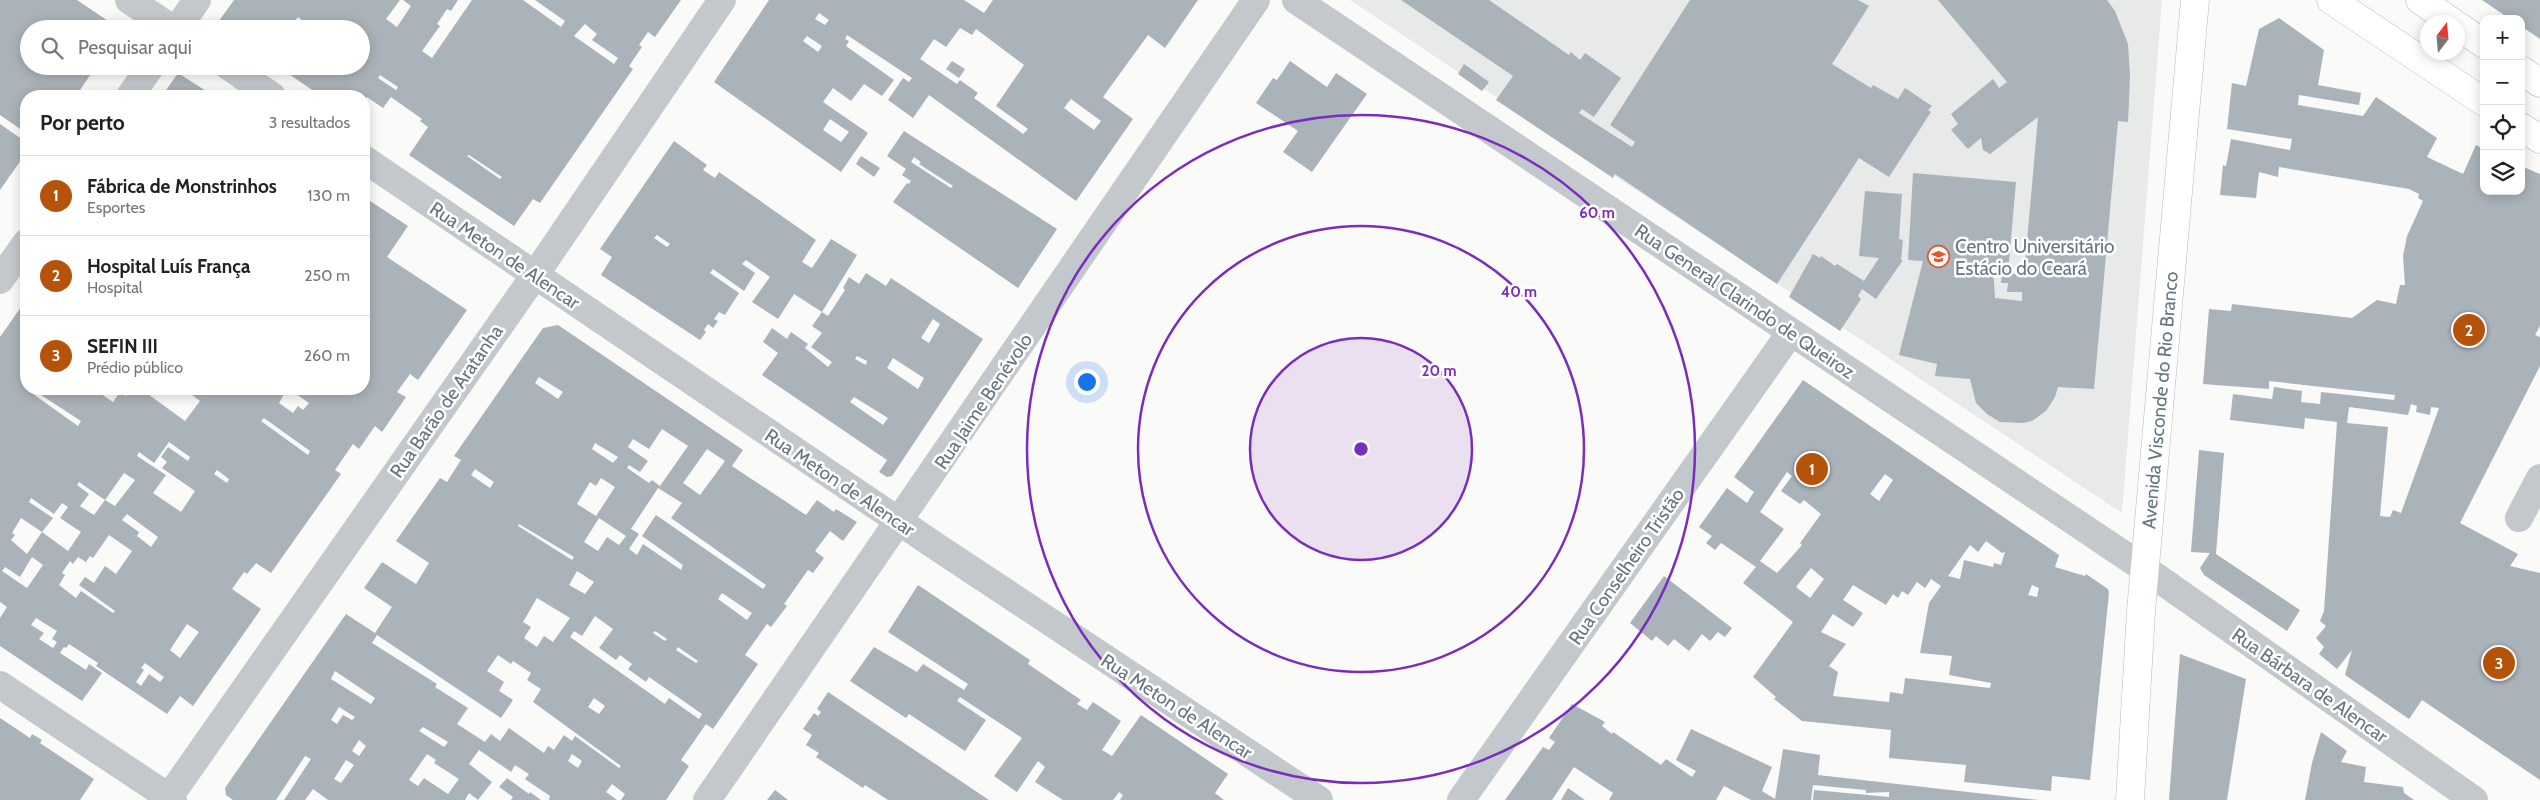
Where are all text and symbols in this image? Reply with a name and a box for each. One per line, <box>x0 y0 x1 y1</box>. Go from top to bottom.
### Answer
north arrow <box>2420 15 2465 60</box>
map controls <box>2480 15 2525 195</box>
button: + <box>2480 15 2525 60</box>
search box <box>20 20 370 75</box>
icon: search <box>38 34 66 62</box>
text: Pesquisar aqui <box>78 36 192 59</box>
button: − <box>2480 60 2525 105</box>
button: locate <box>2480 105 2525 150</box>
text: Por perto <box>40 110 125 135</box>
text: 3 resultados <box>269 113 350 132</box>
button: layers <box>2480 150 2525 195</box>
text: Fábrica de Monstrinhos <box>87 175 277 198</box>
text: 1 <box>53 186 59 205</box>
text: 130 m <box>307 186 350 205</box>
street label: Rua Meton de Alencar <box>425 197 584 314</box>
text: Esportes <box>87 198 145 217</box>
text: 60 m <box>1579 204 1615 222</box>
street label: Rua General Clarindo de Queiroz <box>1630 219 1859 384</box>
place label: Centro Universitário Estácio do Ceará <box>1955 235 2114 280</box>
school or university icon: Centro Universitário Estácio do Ceará <box>1927 245 1951 269</box>
text: Hospital Luís França <box>87 255 250 278</box>
text: 2 <box>52 266 60 285</box>
text: 250 m <box>304 266 350 285</box>
street label: Avenida Visconde do Rio Branco <box>2137 271 2183 530</box>
text: Hospital <box>87 278 143 297</box>
text: 40 m <box>1501 283 1537 301</box>
pin: 2 <box>2453 311 2485 349</box>
street label: Rua Barão de Aratanha <box>385 320 508 482</box>
street label: Rua Jaime Benévolo <box>929 329 1037 474</box>
text: SEFIN III <box>87 335 158 358</box>
text: 3 <box>52 346 60 365</box>
text: 260 m <box>304 346 350 365</box>
text: Prédio público <box>87 358 183 377</box>
text: 20 m <box>1422 362 1456 380</box>
your location <box>1074 369 1100 395</box>
street label: Rua Meton de Alencar <box>760 424 919 541</box>
centre of rings <box>1352 440 1370 458</box>
pin: 1 <box>1796 450 1828 488</box>
street label: Rua Conselheiro Tristão <box>1564 483 1689 649</box>
street label: Rua Bárbara de Alencar <box>2228 623 2392 748</box>
pin: 3 <box>2483 644 2515 682</box>
street label: Rua Meton de Alencar <box>1097 649 1257 764</box>

